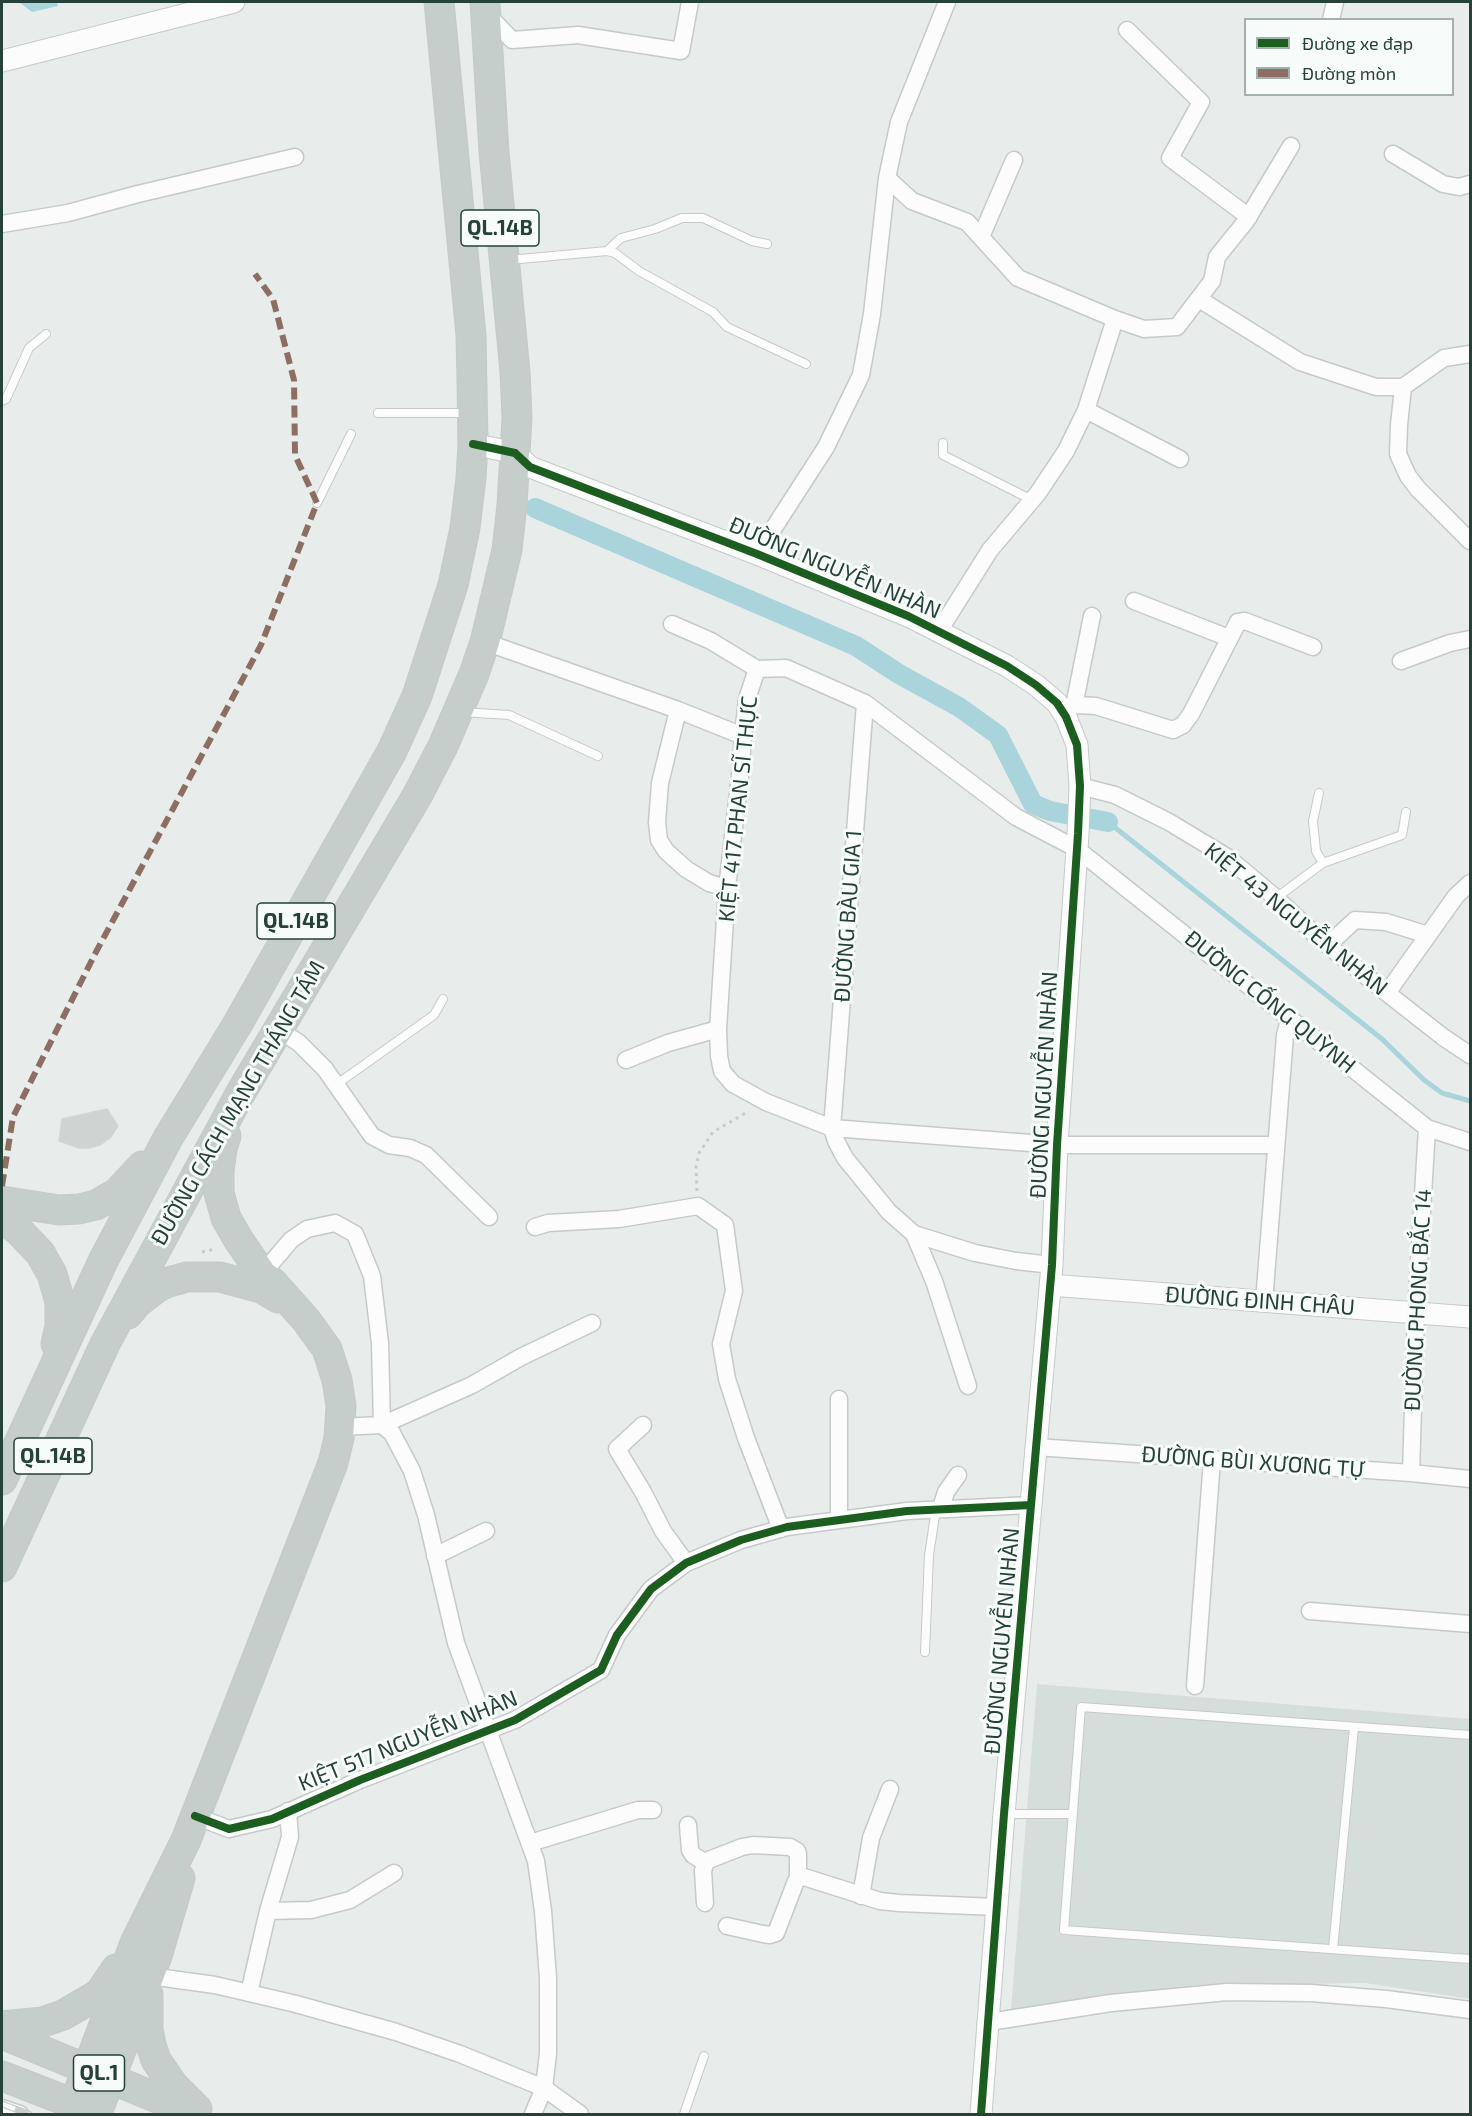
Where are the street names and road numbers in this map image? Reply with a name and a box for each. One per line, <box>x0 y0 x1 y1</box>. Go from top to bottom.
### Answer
road number: QL.14B <box>461 210 539 246</box>
street label: ĐƯỜNG NGUYỄN NHÀN <box>725 511 945 625</box>
street label: KIỆT 417 PHAN SĨ THỰC <box>713 695 763 923</box>
street label: ĐƯỜNG BÀU GIA 1 <box>829 829 867 1003</box>
street label: KIỆT 43 NGUYỄN NHÀN <box>1199 837 1393 1001</box>
road number: QL.14B <box>257 903 335 939</box>
street label: ĐƯỜNG CỐNG QUỲNH <box>1179 925 1361 1079</box>
street label: ĐƯỜNG CÁCH MẠNG THÁNG TÁM <box>145 956 331 1250</box>
street label: ĐƯỜNG NGUYỄN NHÀN <box>1025 971 1063 1199</box>
street label: ĐƯỜNG PHONG BẮC 14 <box>1399 1188 1437 1412</box>
street label: ĐƯỜNG ĐINH CHÂU <box>1164 1281 1356 1321</box>
road number: QL.14B <box>14 1438 92 1474</box>
street label: ĐƯỜNG BÙI XƯƠNG TỰ <box>1141 1441 1365 1483</box>
street label: ĐƯỜNG NGUYỄN NHÀN <box>979 1527 1025 1755</box>
street label: KIỆT 517 NGUYỄN NHÀN <box>295 1685 521 1797</box>
road number: QL.1 <box>74 2055 124 2091</box>

